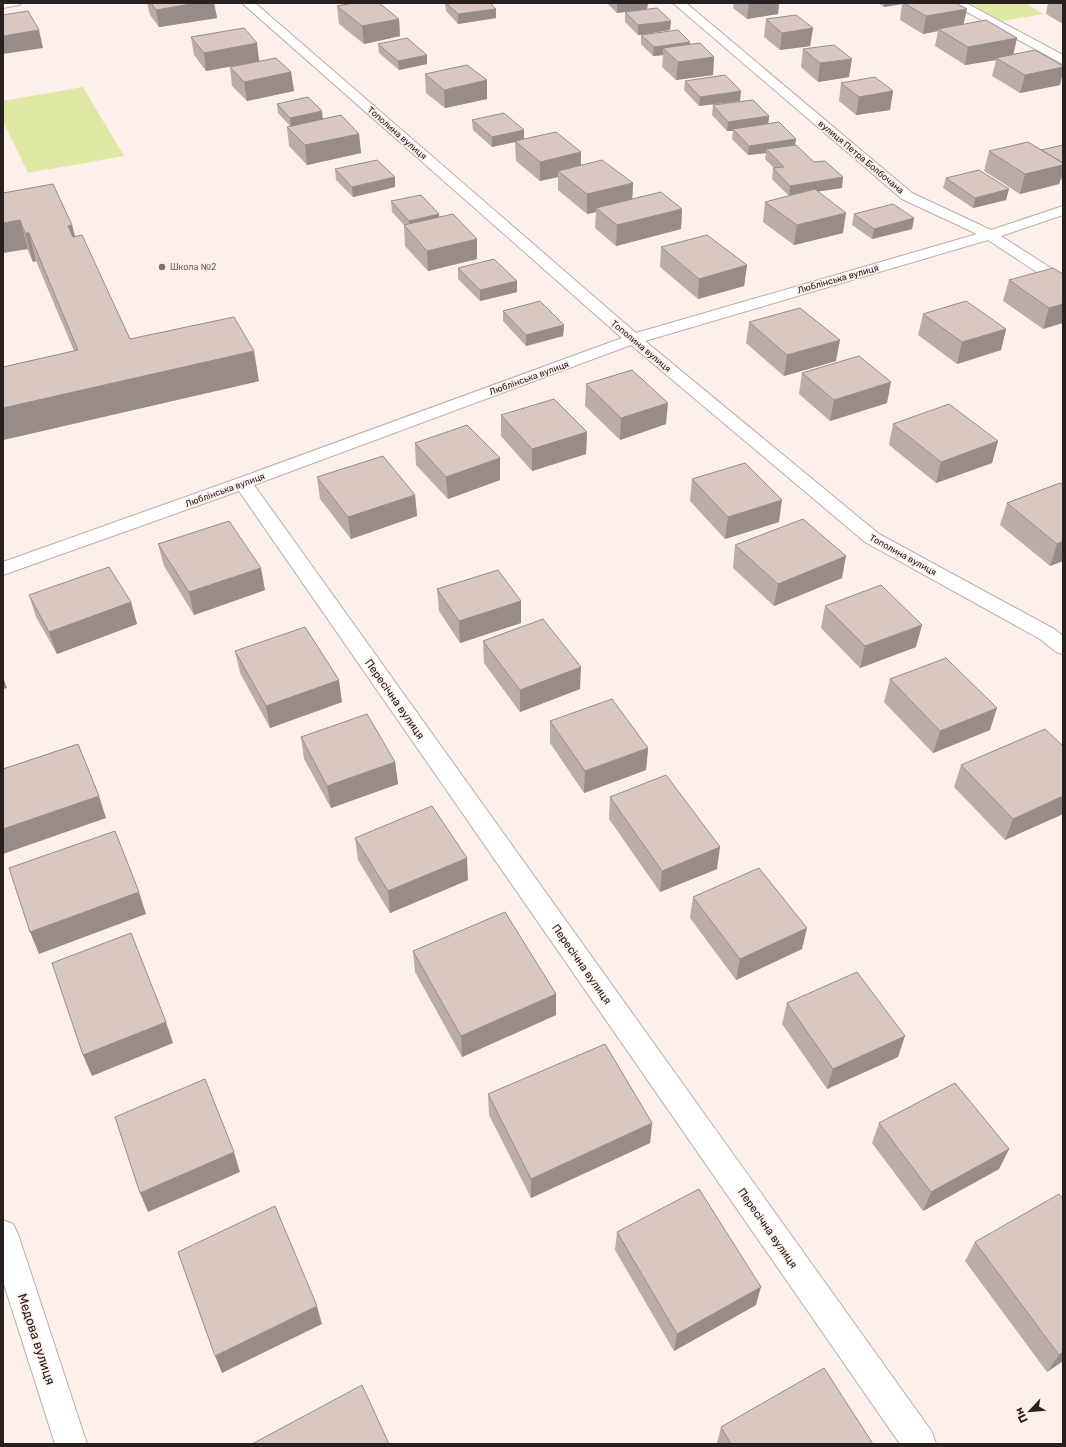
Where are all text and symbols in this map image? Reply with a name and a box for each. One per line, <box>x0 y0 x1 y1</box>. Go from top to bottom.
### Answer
street label: Тополина вулиця <box>365 105 429 161</box>
street label: вулиця Петра Болбочана <box>816 118 906 196</box>
marker: Школа №2 <box>157 262 167 272</box>
place label: Школа №2 <box>170 262 216 272</box>
street label: Люблінська вулиця <box>796 263 880 295</box>
street label: Тополина вулиця <box>609 318 673 374</box>
street label: Люблінська вулиця <box>488 359 570 397</box>
street label: Люблінська вулиця <box>184 471 266 509</box>
street label: Тополина вулиця <box>868 532 938 578</box>
street label: Пересічна вулиця <box>362 657 427 742</box>
street label: Пересічна вулиця <box>549 922 614 1007</box>
street label: Пересічна вулиця <box>735 1186 800 1271</box>
street label: Медова вулиця <box>15 1292 58 1387</box>
north arrow <box>1010 1391 1050 1431</box>
text: Пн <box>1012 1405 1031 1425</box>

